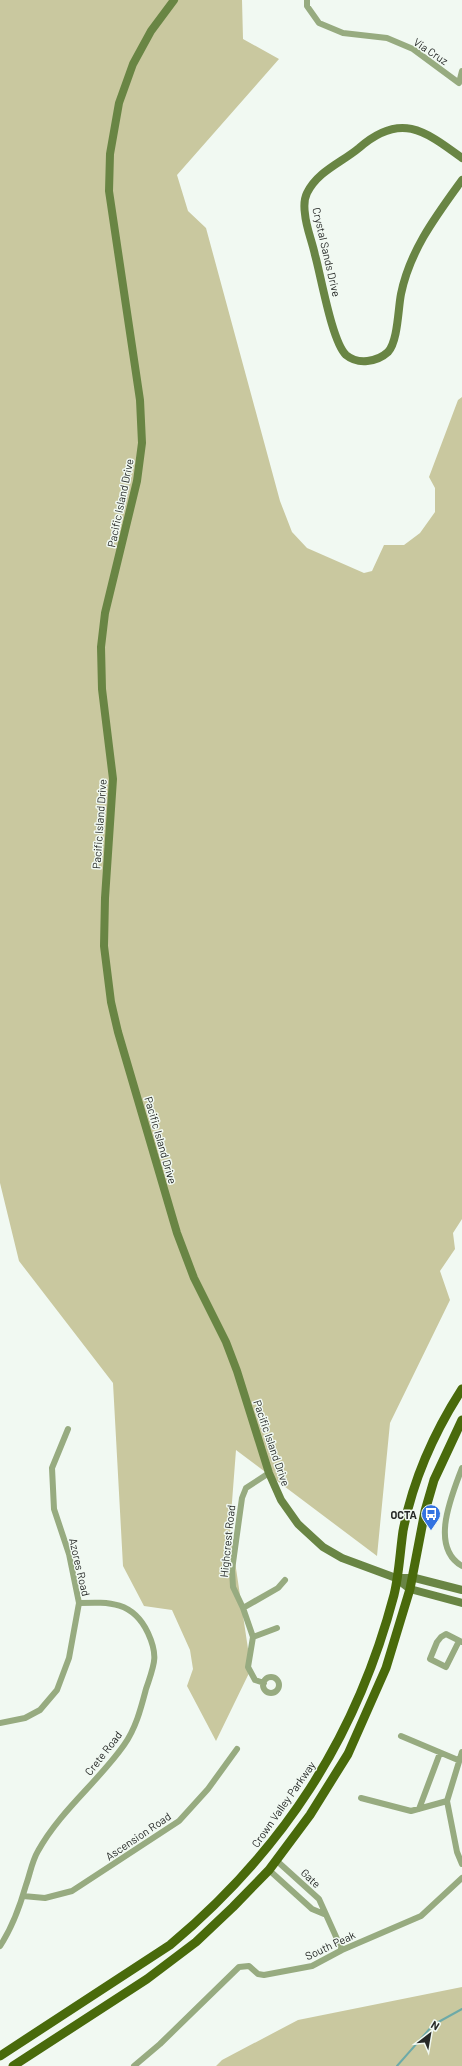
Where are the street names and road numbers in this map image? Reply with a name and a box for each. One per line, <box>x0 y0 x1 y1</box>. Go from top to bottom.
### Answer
street label: Via Cruz <box>411 35 451 67</box>
street label: Crystal Sands Drive <box>310 206 344 298</box>
street label: Pacific Island Drive <box>104 457 136 548</box>
street label: Pacific Island Drive <box>89 778 109 869</box>
street label: Pacific Island Drive <box>142 1095 180 1185</box>
street label: Pacific Island Drive <box>251 1398 293 1488</box>
street label: Highcrest Road <box>217 1504 237 1578</box>
street label: Azores Road <box>67 1537 93 1597</box>
street label: Crete Road <box>82 1728 124 1778</box>
street label: Crown Valley Parkway <box>248 1758 318 1850</box>
street label: Ascension Road <box>103 1809 173 1863</box>
street label: Gate <box>299 1866 324 1890</box>
street label: South Peak <box>303 1928 358 1962</box>

